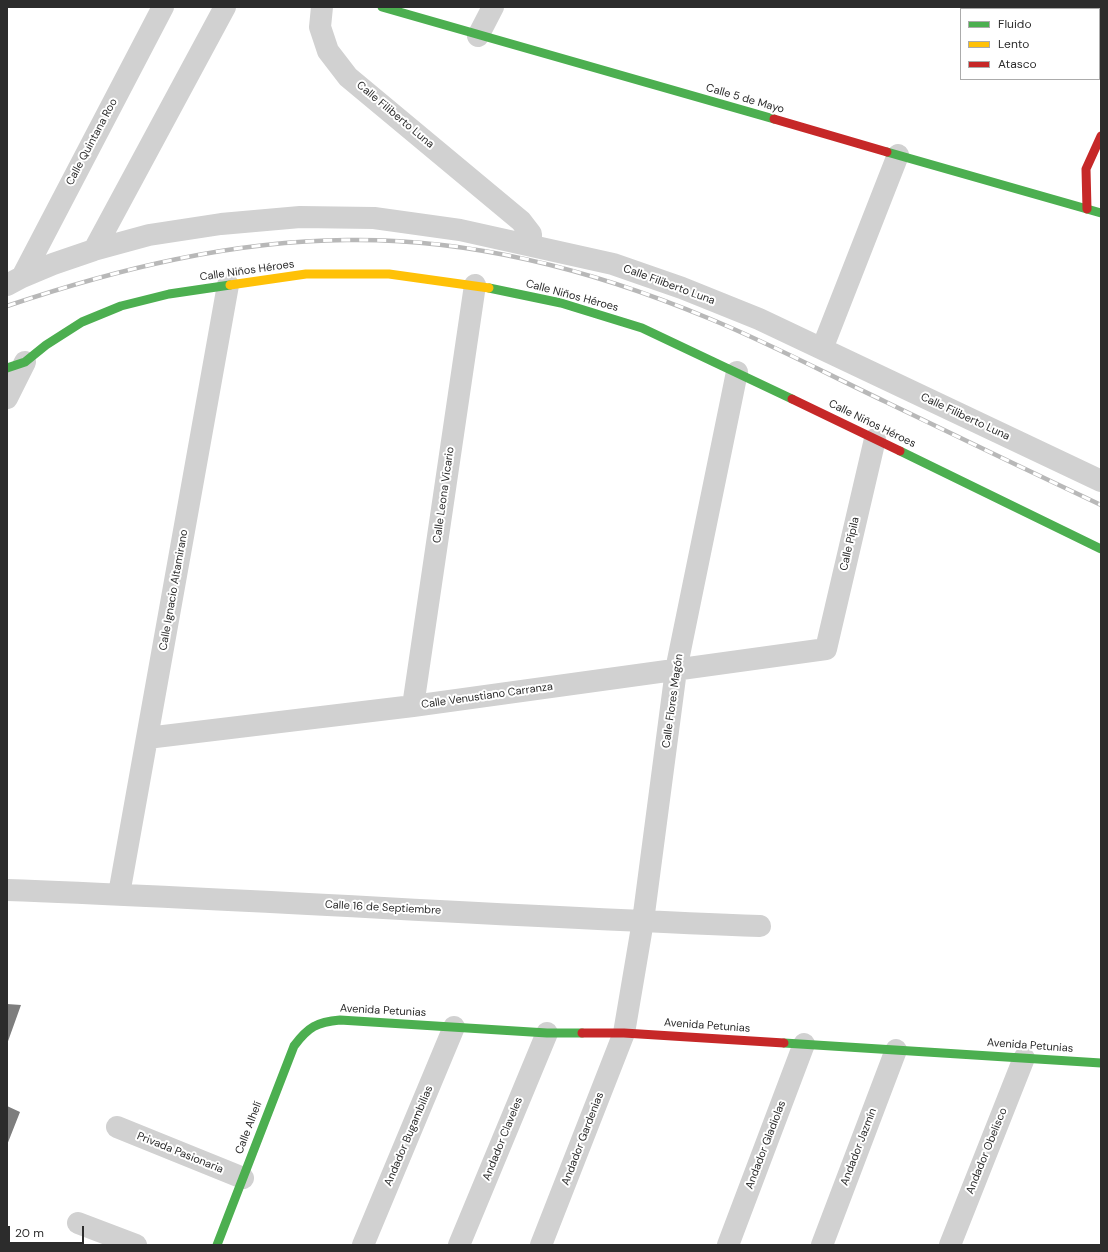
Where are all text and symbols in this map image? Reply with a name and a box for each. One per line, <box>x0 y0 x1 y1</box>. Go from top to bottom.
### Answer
legend <box>960 8 1100 80</box>
text: Fluido <box>998 16 1032 32</box>
text: Lento <box>998 36 1029 52</box>
text: Atasco <box>998 56 1037 72</box>
street label: Calle Filiberto Luna <box>354 79 436 151</box>
street label: Calle 5 de Mayo <box>704 82 786 116</box>
street label: Calle Quintana Roo <box>64 96 120 188</box>
street label: Calle Niños Héroes <box>199 258 295 284</box>
street label: Calle Filiberto Luna <box>621 262 717 308</box>
street label: Calle Niños Héroes <box>524 277 620 315</box>
street label: Calle Filiberto Luna <box>918 391 1012 443</box>
street label: Calle Niños Héroes <box>826 397 918 451</box>
street label: Calle Leona Vicario <box>431 446 457 544</box>
street label: Calle Pípila <box>837 516 863 572</box>
street label: Calle Ignacio Altamirano <box>157 528 191 652</box>
street label: Calle Flores Magón <box>660 653 686 749</box>
street label: Calle Venustiano Carranza <box>420 680 554 712</box>
street label: Calle 16 de Septiembre <box>324 898 442 918</box>
street label: Avenida Petunias <box>339 1002 427 1020</box>
street label: Avenida Petunias <box>663 1016 751 1036</box>
street label: Avenida Petunias <box>986 1036 1074 1056</box>
street label: Andador Bugambilias <box>382 1084 436 1188</box>
street label: Andador Gardenias <box>559 1091 607 1187</box>
street label: Andador Claveles <box>480 1095 526 1183</box>
street label: Andador Gladiolas <box>743 1099 789 1191</box>
street label: Calle Alhelí <box>233 1100 265 1156</box>
street label: Andador Jazmín <box>838 1106 880 1188</box>
street label: Andador Obelisco <box>964 1106 1010 1196</box>
street label: Privada Pasionaria <box>135 1130 225 1176</box>
scale bar <box>10 1218 86 1244</box>
text: 20 m <box>15 1225 44 1241</box>

